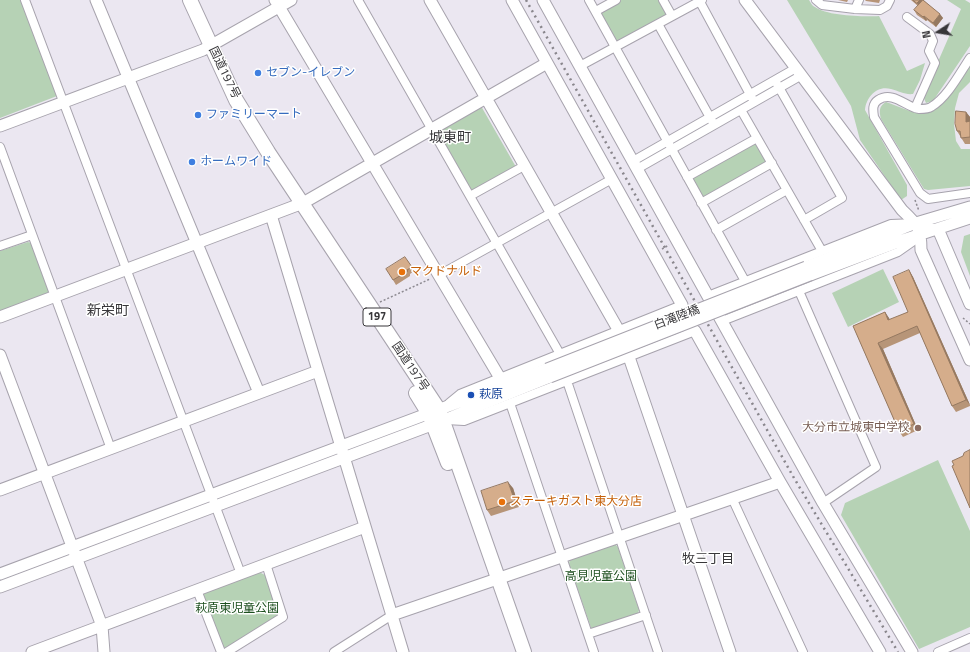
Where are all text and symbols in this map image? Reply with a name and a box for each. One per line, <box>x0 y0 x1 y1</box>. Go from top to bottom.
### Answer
north arrow <box>918 12 958 52</box>
text: N <box>918 29 935 40</box>
street label: 国道197号 <box>205 45 243 101</box>
place label: セブン-イレブン <box>266 66 355 80</box>
marker: セブン-イレブン <box>253 68 263 78</box>
place label: ファミリーマート <box>206 108 302 122</box>
marker: ファミリーマート <box>193 110 203 120</box>
district label: 城東町 <box>429 131 471 147</box>
place label: ホームワイド <box>200 155 272 169</box>
marker: ホームワイド <box>187 157 197 167</box>
place label: マクドナルド <box>410 265 482 279</box>
marker: マクドナルド <box>397 267 407 277</box>
street label: 白滝陸橋 <box>652 303 702 333</box>
district label: 新栄町 <box>87 304 129 320</box>
road number: 197 <box>363 308 391 326</box>
street label: 国道197号 <box>388 340 432 394</box>
place label: 萩原 <box>479 388 503 402</box>
marker: 萩原 <box>466 390 476 400</box>
place label: 大分市立城東中学校 <box>802 421 910 435</box>
marker: 大分市立城東中学校 <box>913 423 923 433</box>
place label: ステーキガスト東大分店 <box>510 495 642 509</box>
marker: ステーキガスト東大分店 <box>497 497 507 507</box>
district label: 牧三丁目 <box>682 552 734 568</box>
park label: 高見児童公園 <box>565 570 637 584</box>
park label: 萩原東児童公園 <box>195 602 279 616</box>

